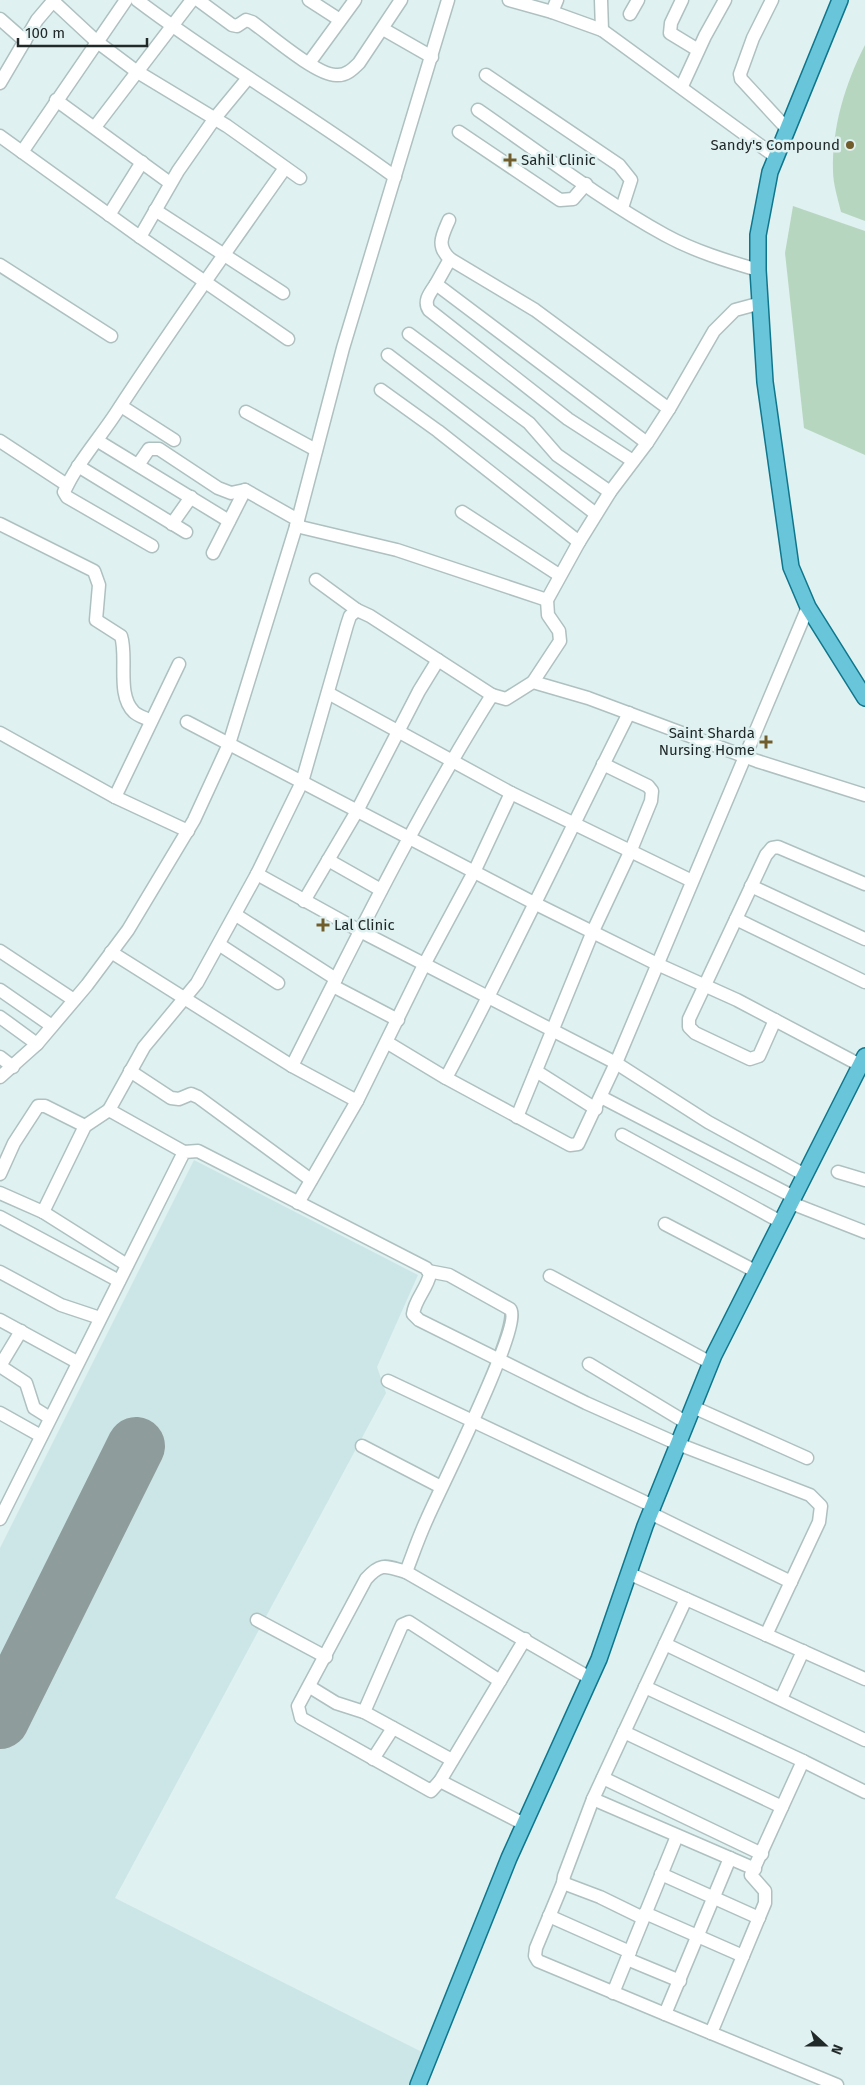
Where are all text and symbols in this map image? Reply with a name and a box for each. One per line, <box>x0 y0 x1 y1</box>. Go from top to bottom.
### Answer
scale bar <box>18 15 146 47</box>
text: 100 m <box>25 24 65 42</box>
place label: Sandy's Compound <box>711 136 840 154</box>
marker: Sandy's Compound <box>844 139 856 151</box>
place label: Sahil Clinic <box>521 151 596 169</box>
marker: Sahil Clinic <box>503 153 517 167</box>
place label: Saint Sharda Nursing Home <box>659 724 755 759</box>
marker: Saint Sharda Nursing Home <box>759 735 773 749</box>
place label: Lal Clinic <box>334 916 395 934</box>
marker: Lal Clinic <box>316 918 330 932</box>
north arrow <box>800 2020 850 2070</box>
text: N <box>827 2042 846 2057</box>

